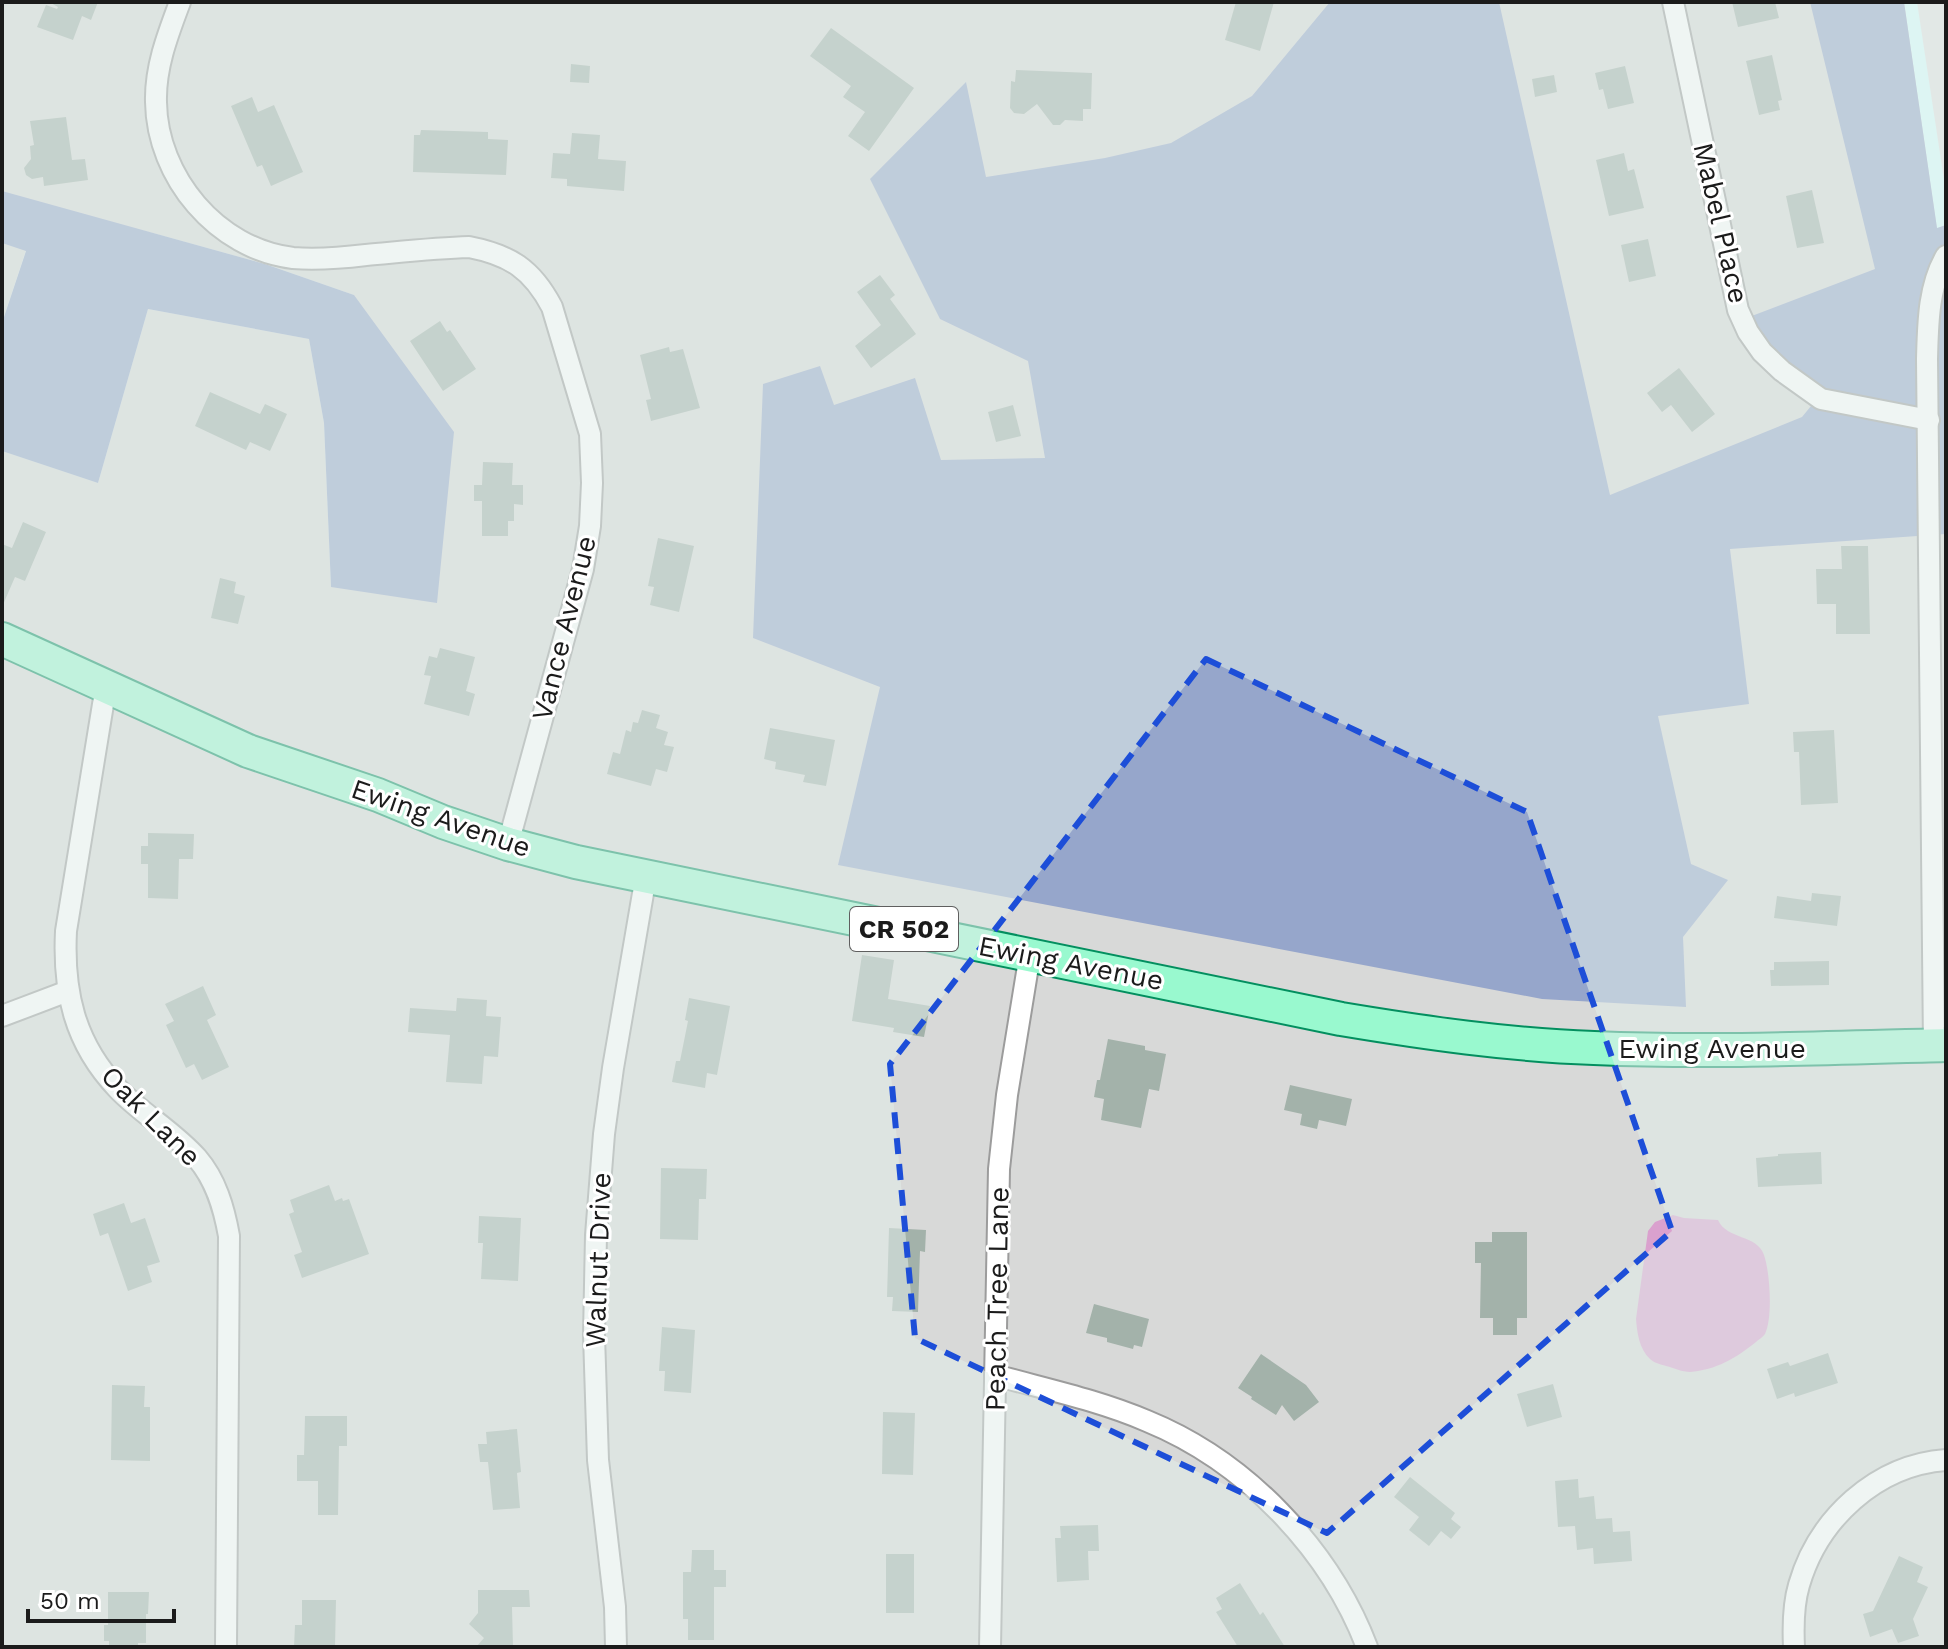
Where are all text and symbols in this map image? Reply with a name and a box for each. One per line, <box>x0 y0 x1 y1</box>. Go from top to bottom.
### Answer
street label: Mabel Place <box>1687 139 1755 307</box>
street label: Vance Avenue <box>525 532 603 724</box>
street label: Ewing Avenue <box>347 772 535 864</box>
road number: CR 502 <box>850 907 958 951</box>
street label: Ewing Avenue <box>976 929 1166 997</box>
street label: Ewing Avenue <box>1618 1032 1806 1065</box>
street label: Oak Lane <box>94 1059 208 1173</box>
street label: Walnut Drive <box>578 1172 618 1348</box>
street label: Peach Tree Lane <box>979 1186 1015 1412</box>
scale bar <box>28 1573 174 1623</box>
text: 50 m <box>40 1587 100 1615</box>

